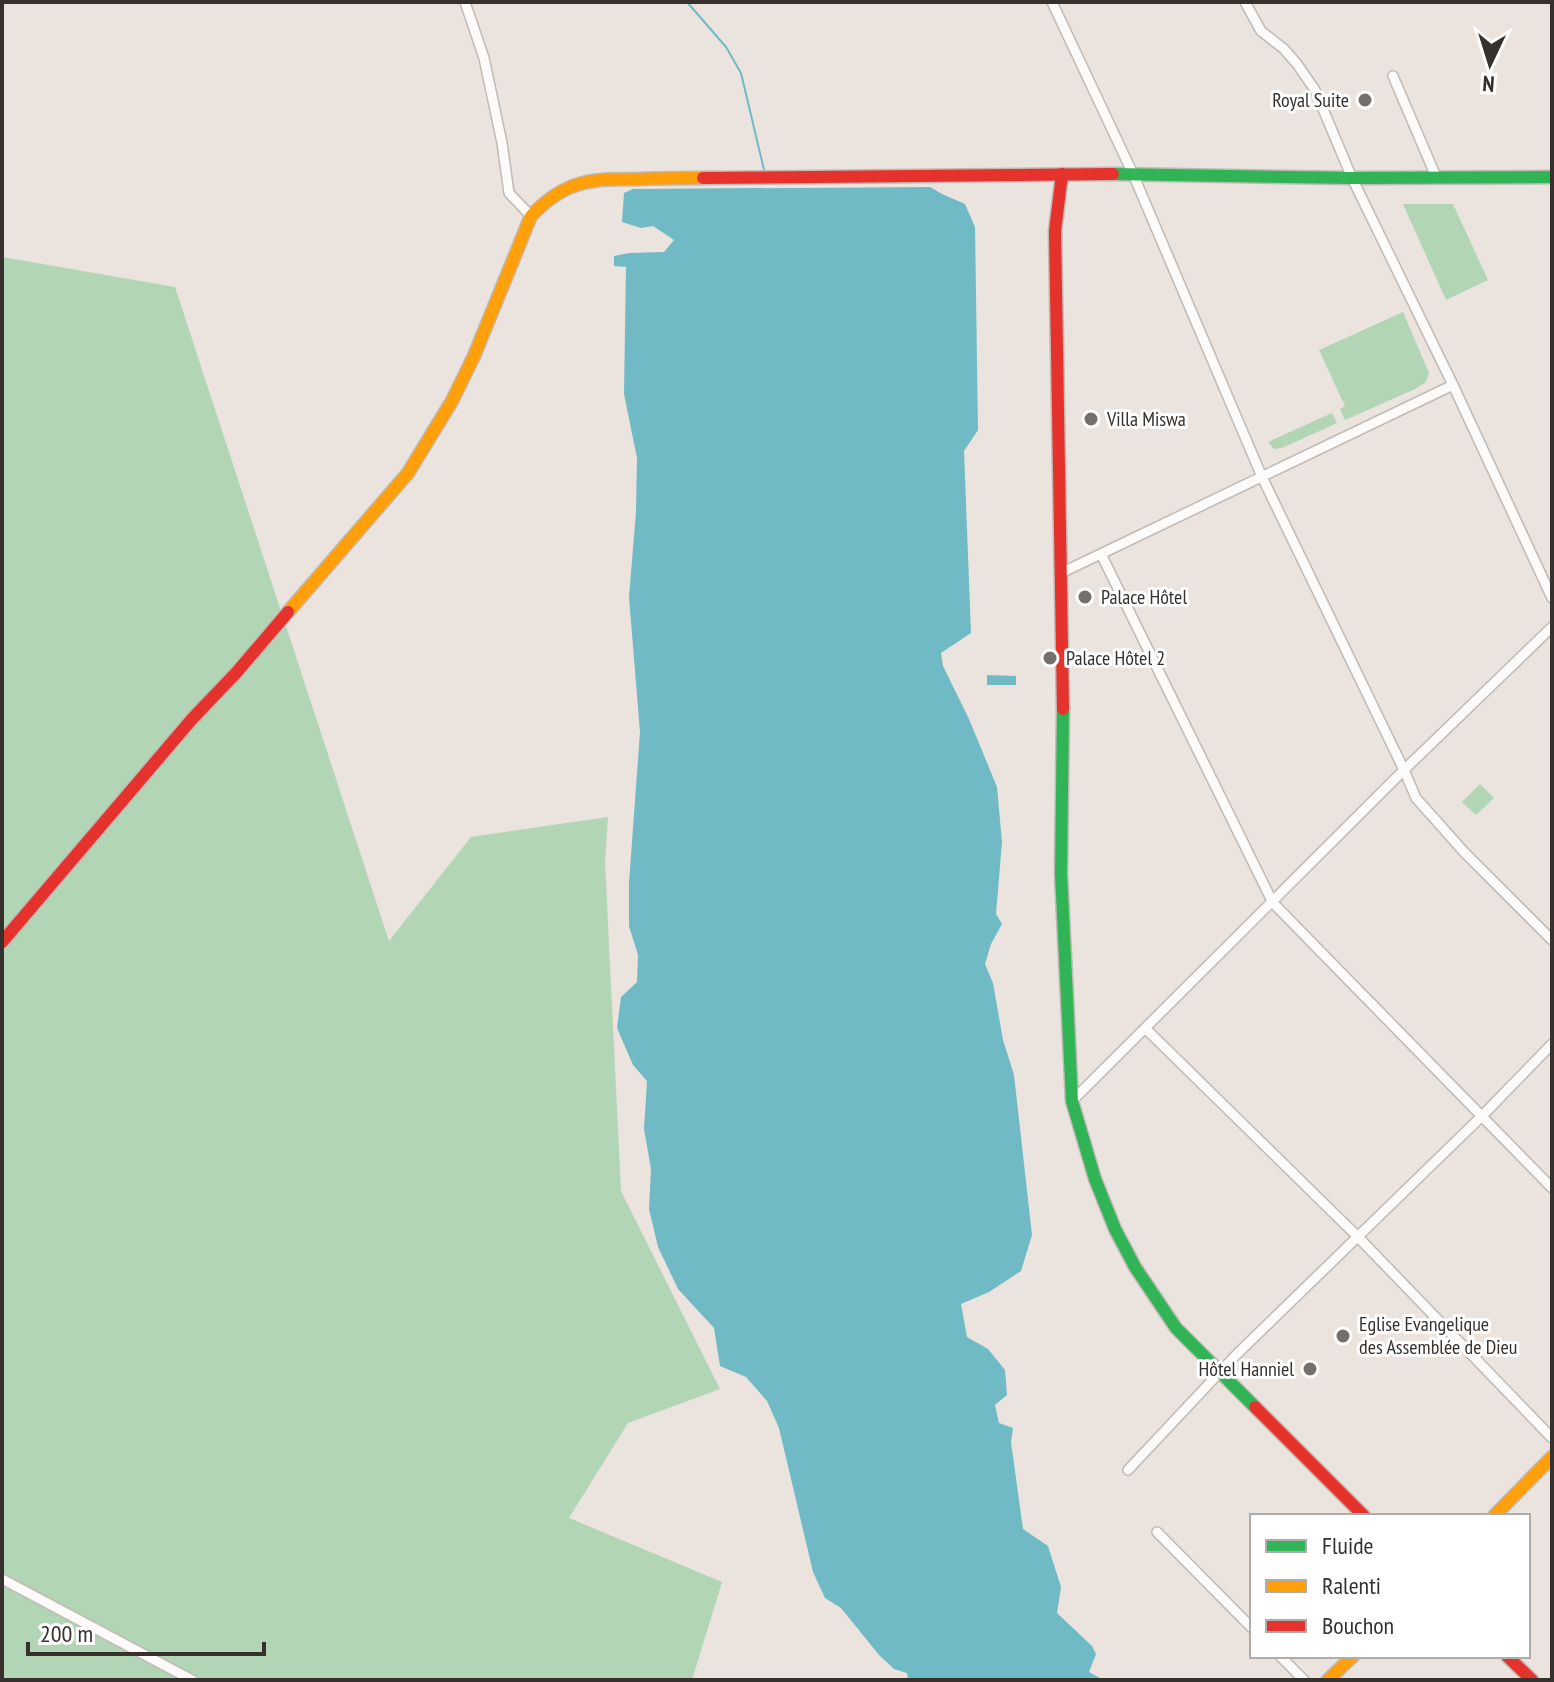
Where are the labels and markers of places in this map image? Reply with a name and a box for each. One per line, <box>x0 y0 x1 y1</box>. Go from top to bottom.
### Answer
place label: Royal Suite <box>1272 87 1349 113</box>
marker: Royal Suite <box>1356 91 1374 109</box>
place label: Villa Miswa <box>1106 406 1186 432</box>
marker: Villa Miswa <box>1082 410 1100 428</box>
place label: Palace Hôtel <box>1101 584 1187 610</box>
marker: Palace Hôtel <box>1076 588 1094 606</box>
place label: Palace Hôtel 2 <box>1066 645 1165 671</box>
marker: Palace Hôtel 2 <box>1041 649 1059 667</box>
place label: Eglise Evangelique des Assemblée de Dieu <box>1359 1311 1518 1360</box>
marker: Eglise Evangelique des Assemblée de Dieu <box>1334 1327 1352 1345</box>
place label: Hôtel Hanniel <box>1199 1356 1294 1382</box>
marker: Hôtel Hanniel <box>1301 1360 1319 1378</box>

